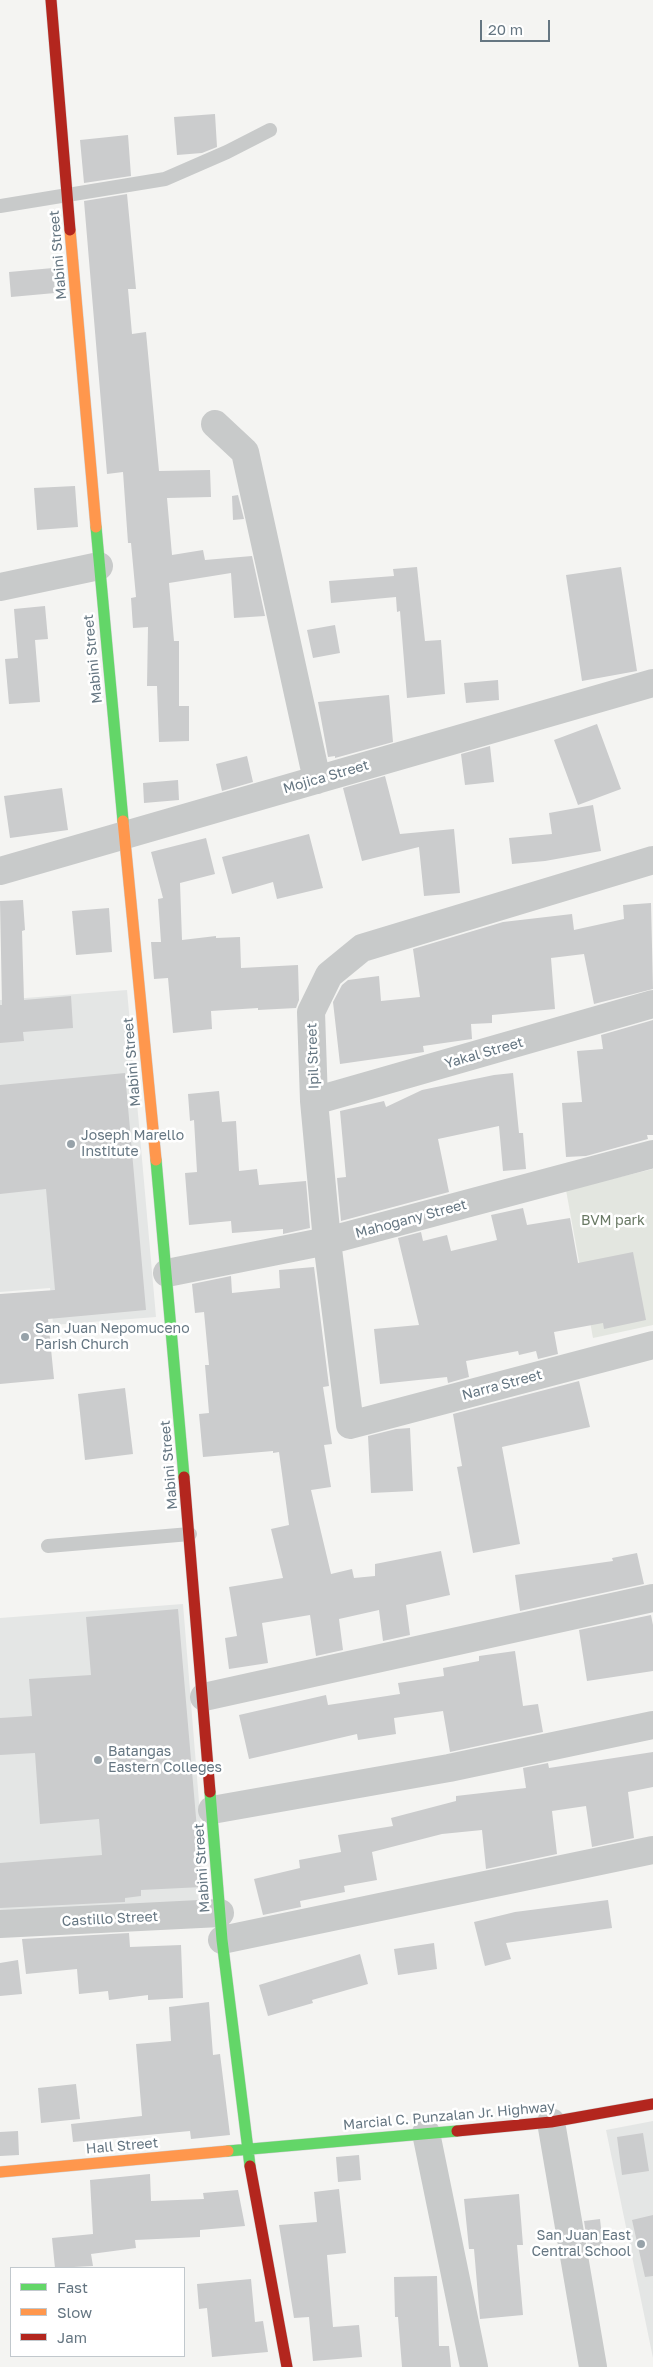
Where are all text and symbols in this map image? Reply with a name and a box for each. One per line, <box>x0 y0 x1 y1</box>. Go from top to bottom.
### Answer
scale bar <box>483 10 553 42</box>
text: 20 m <box>488 20 523 38</box>
street label: Mabini Street <box>46 210 70 300</box>
street label: Mabini Street <box>80 614 106 704</box>
street label: Mojica Street <box>281 757 371 797</box>
street label: Mabini Street <box>120 1017 144 1107</box>
street label: Ipil Street <box>303 1023 323 1089</box>
street label: Yakal Street <box>443 1034 525 1072</box>
place label: Joseph Marello Institute <box>81 1128 184 1160</box>
marker: Joseph Marello Institute <box>65 1138 77 1150</box>
street label: Mahogany Street <box>353 1196 469 1242</box>
park label: BVM park <box>581 1213 645 1229</box>
place label: San Juan Nepomuceno Parish Church <box>35 1321 190 1354</box>
marker: San Juan Nepomuceno Parish Church <box>19 1331 31 1343</box>
street label: Narra Street <box>460 1366 544 1404</box>
street label: Mabini Street <box>157 1420 181 1510</box>
place label: Batangas Eastern Colleges <box>108 1744 222 1776</box>
marker: Batangas Eastern Colleges <box>92 1754 104 1766</box>
street label: Mabini Street <box>190 1823 214 1913</box>
street label: Castillo Street <box>61 1908 159 1930</box>
street label: Marcial C. Punzalan Jr. Highway <box>342 2098 556 2134</box>
street label: Hall Street <box>85 2134 159 2158</box>
place label: San Juan East Central School <box>532 2228 631 2260</box>
marker: San Juan East Central School <box>635 2238 647 2250</box>
legend <box>10 2267 185 2357</box>
text: Fast <box>57 2278 88 2296</box>
text: Slow <box>57 2303 92 2321</box>
text: Jam <box>57 2328 87 2346</box>

